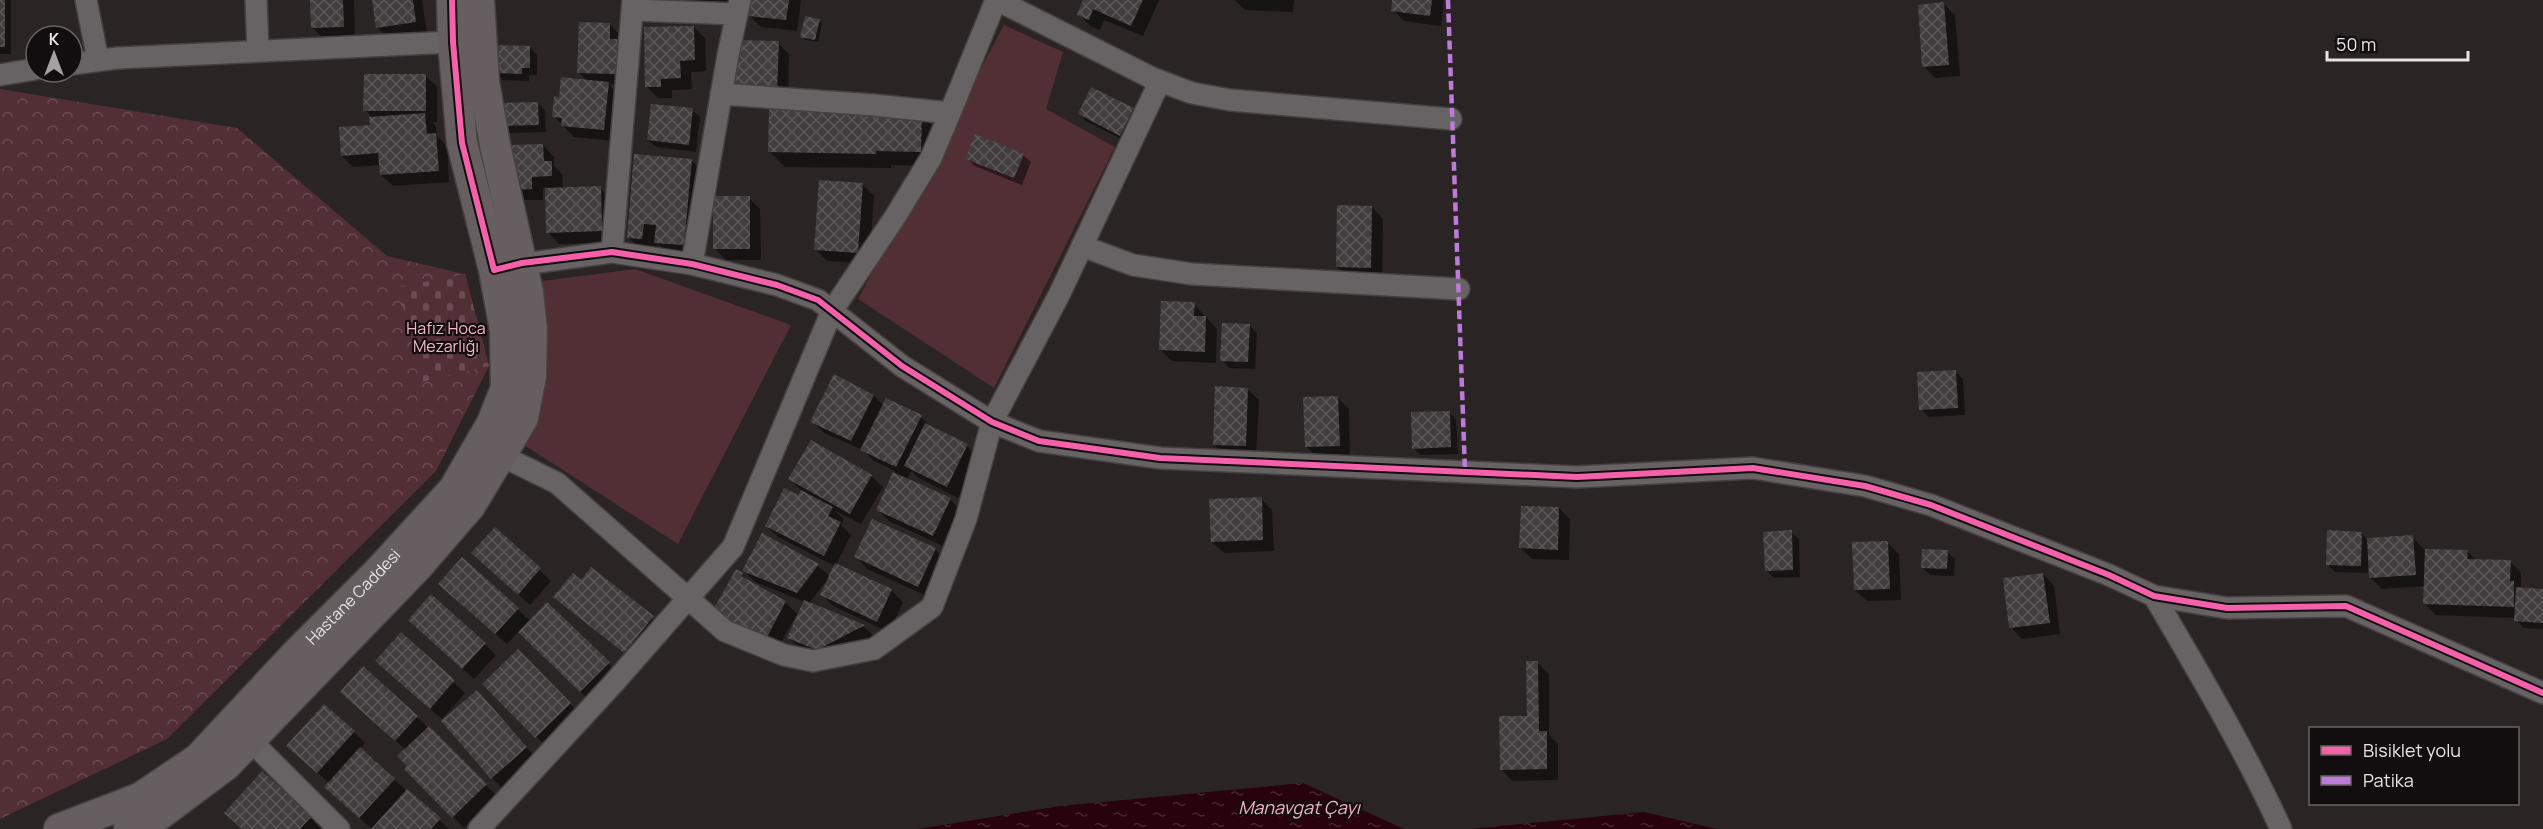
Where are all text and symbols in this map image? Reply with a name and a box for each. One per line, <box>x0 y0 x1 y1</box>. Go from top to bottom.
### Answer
north arrow <box>24 24 84 84</box>
scale bar <box>2327 24 2468 62</box>
text: K <box>49 28 60 50</box>
text: 50 m <box>2336 32 2376 56</box>
park label: Hafız Hoca Mezarlığı <box>406 317 486 357</box>
street label: Hastane Caddesi <box>301 544 405 649</box>
legend <box>2309 727 2519 805</box>
text: Bisiklet yolu <box>2363 738 2461 762</box>
text: Patika <box>2363 768 2414 792</box>
water label: Manavgat Çayı <box>1238 795 1362 819</box>

